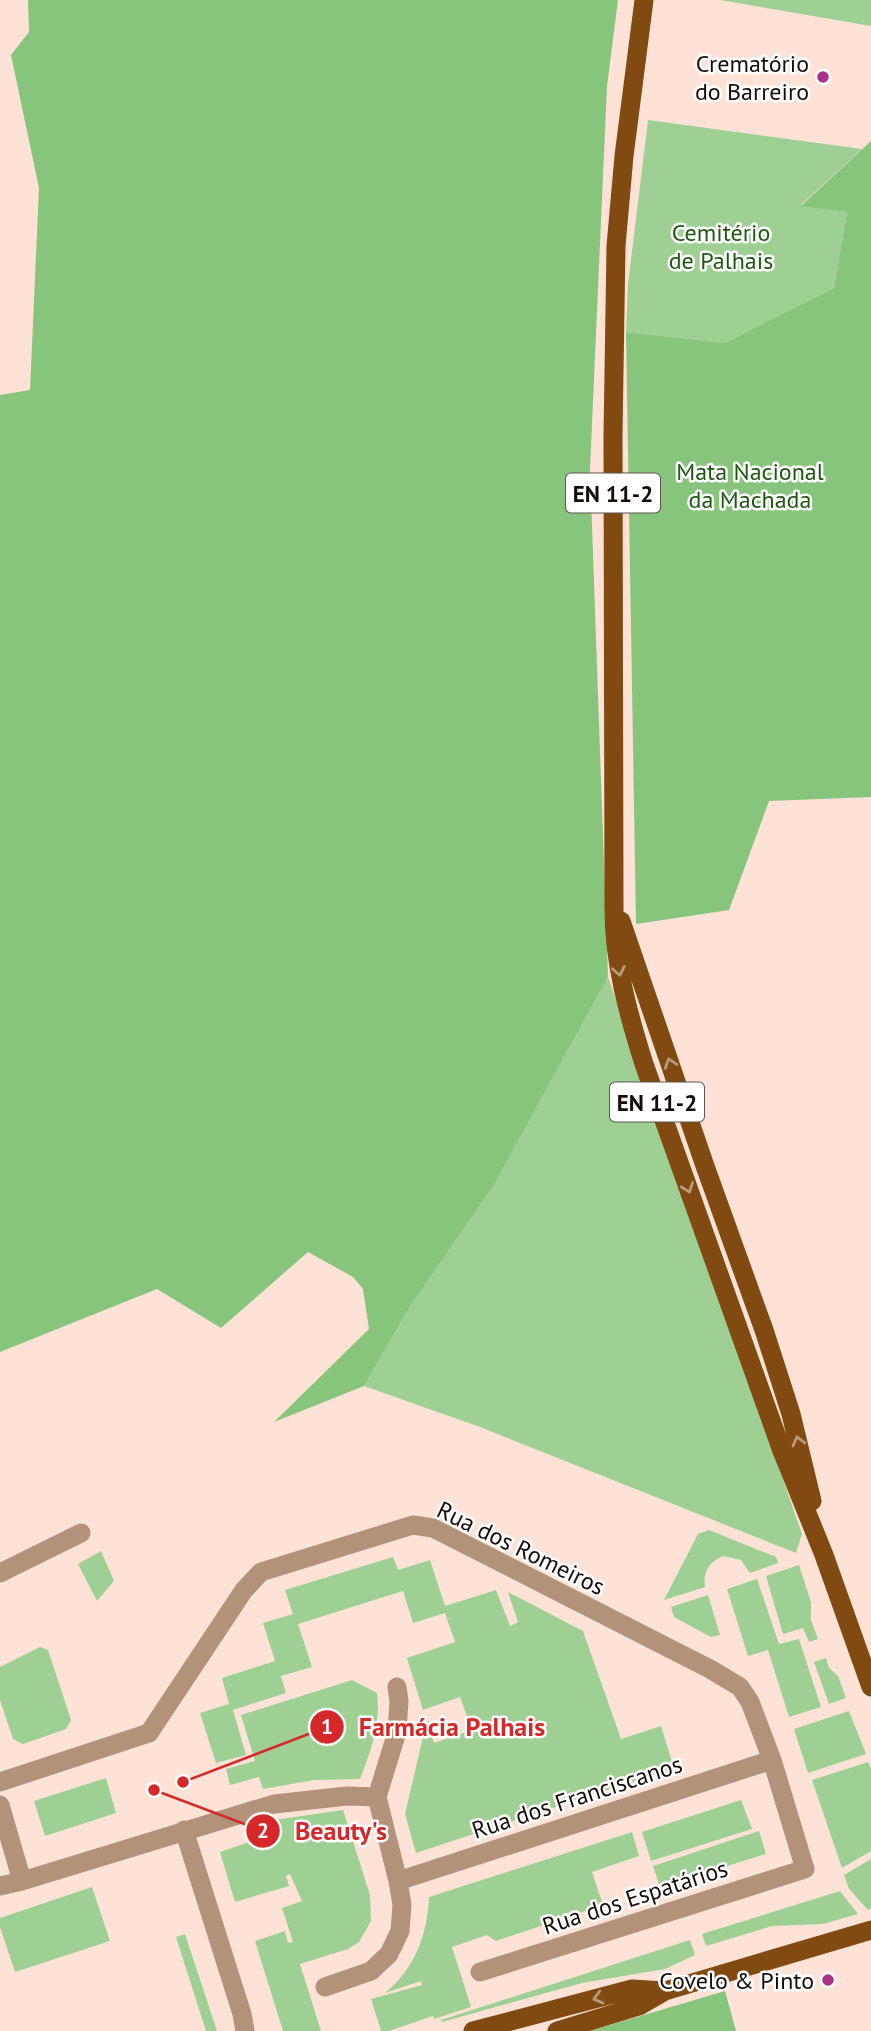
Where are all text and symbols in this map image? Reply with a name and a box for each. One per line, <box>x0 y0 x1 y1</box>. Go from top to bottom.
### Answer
place label: Crematório do Barreiro <box>695 48 809 107</box>
marker: Crematório do Barreiro <box>815 69 831 85</box>
park label: Cemitério de Palhais <box>669 217 773 276</box>
park label: Mata Nacional da Machada <box>676 456 824 515</box>
road number: EN 11-2 <box>566 474 660 512</box>
one-way arrow <box>611 965 626 977</box>
one-way arrow <box>664 1058 678 1070</box>
road number: EN 11-2 <box>610 1082 704 1121</box>
one-way arrow <box>680 1181 694 1193</box>
one-way arrow <box>792 1435 806 1447</box>
street label: Rua dos Romeiros <box>432 1494 610 1602</box>
callout: Farmácia Palhais <box>310 1703 559 1750</box>
text: Farmácia Palhais <box>359 1710 545 1743</box>
text: 1 <box>321 1713 333 1740</box>
street label: Rua dos Franciscanos <box>468 1748 686 1846</box>
callout: Beauty's <box>246 1807 401 1854</box>
text: Beauty's <box>295 1814 387 1847</box>
text: 2 <box>257 1817 269 1844</box>
street label: Rua dos Espatários <box>538 1852 732 1942</box>
place label: Covelo & Pinto <box>659 1965 814 1996</box>
marker: Covelo & Pinto <box>820 1972 836 1988</box>
one-way arrow <box>592 1990 604 2004</box>

